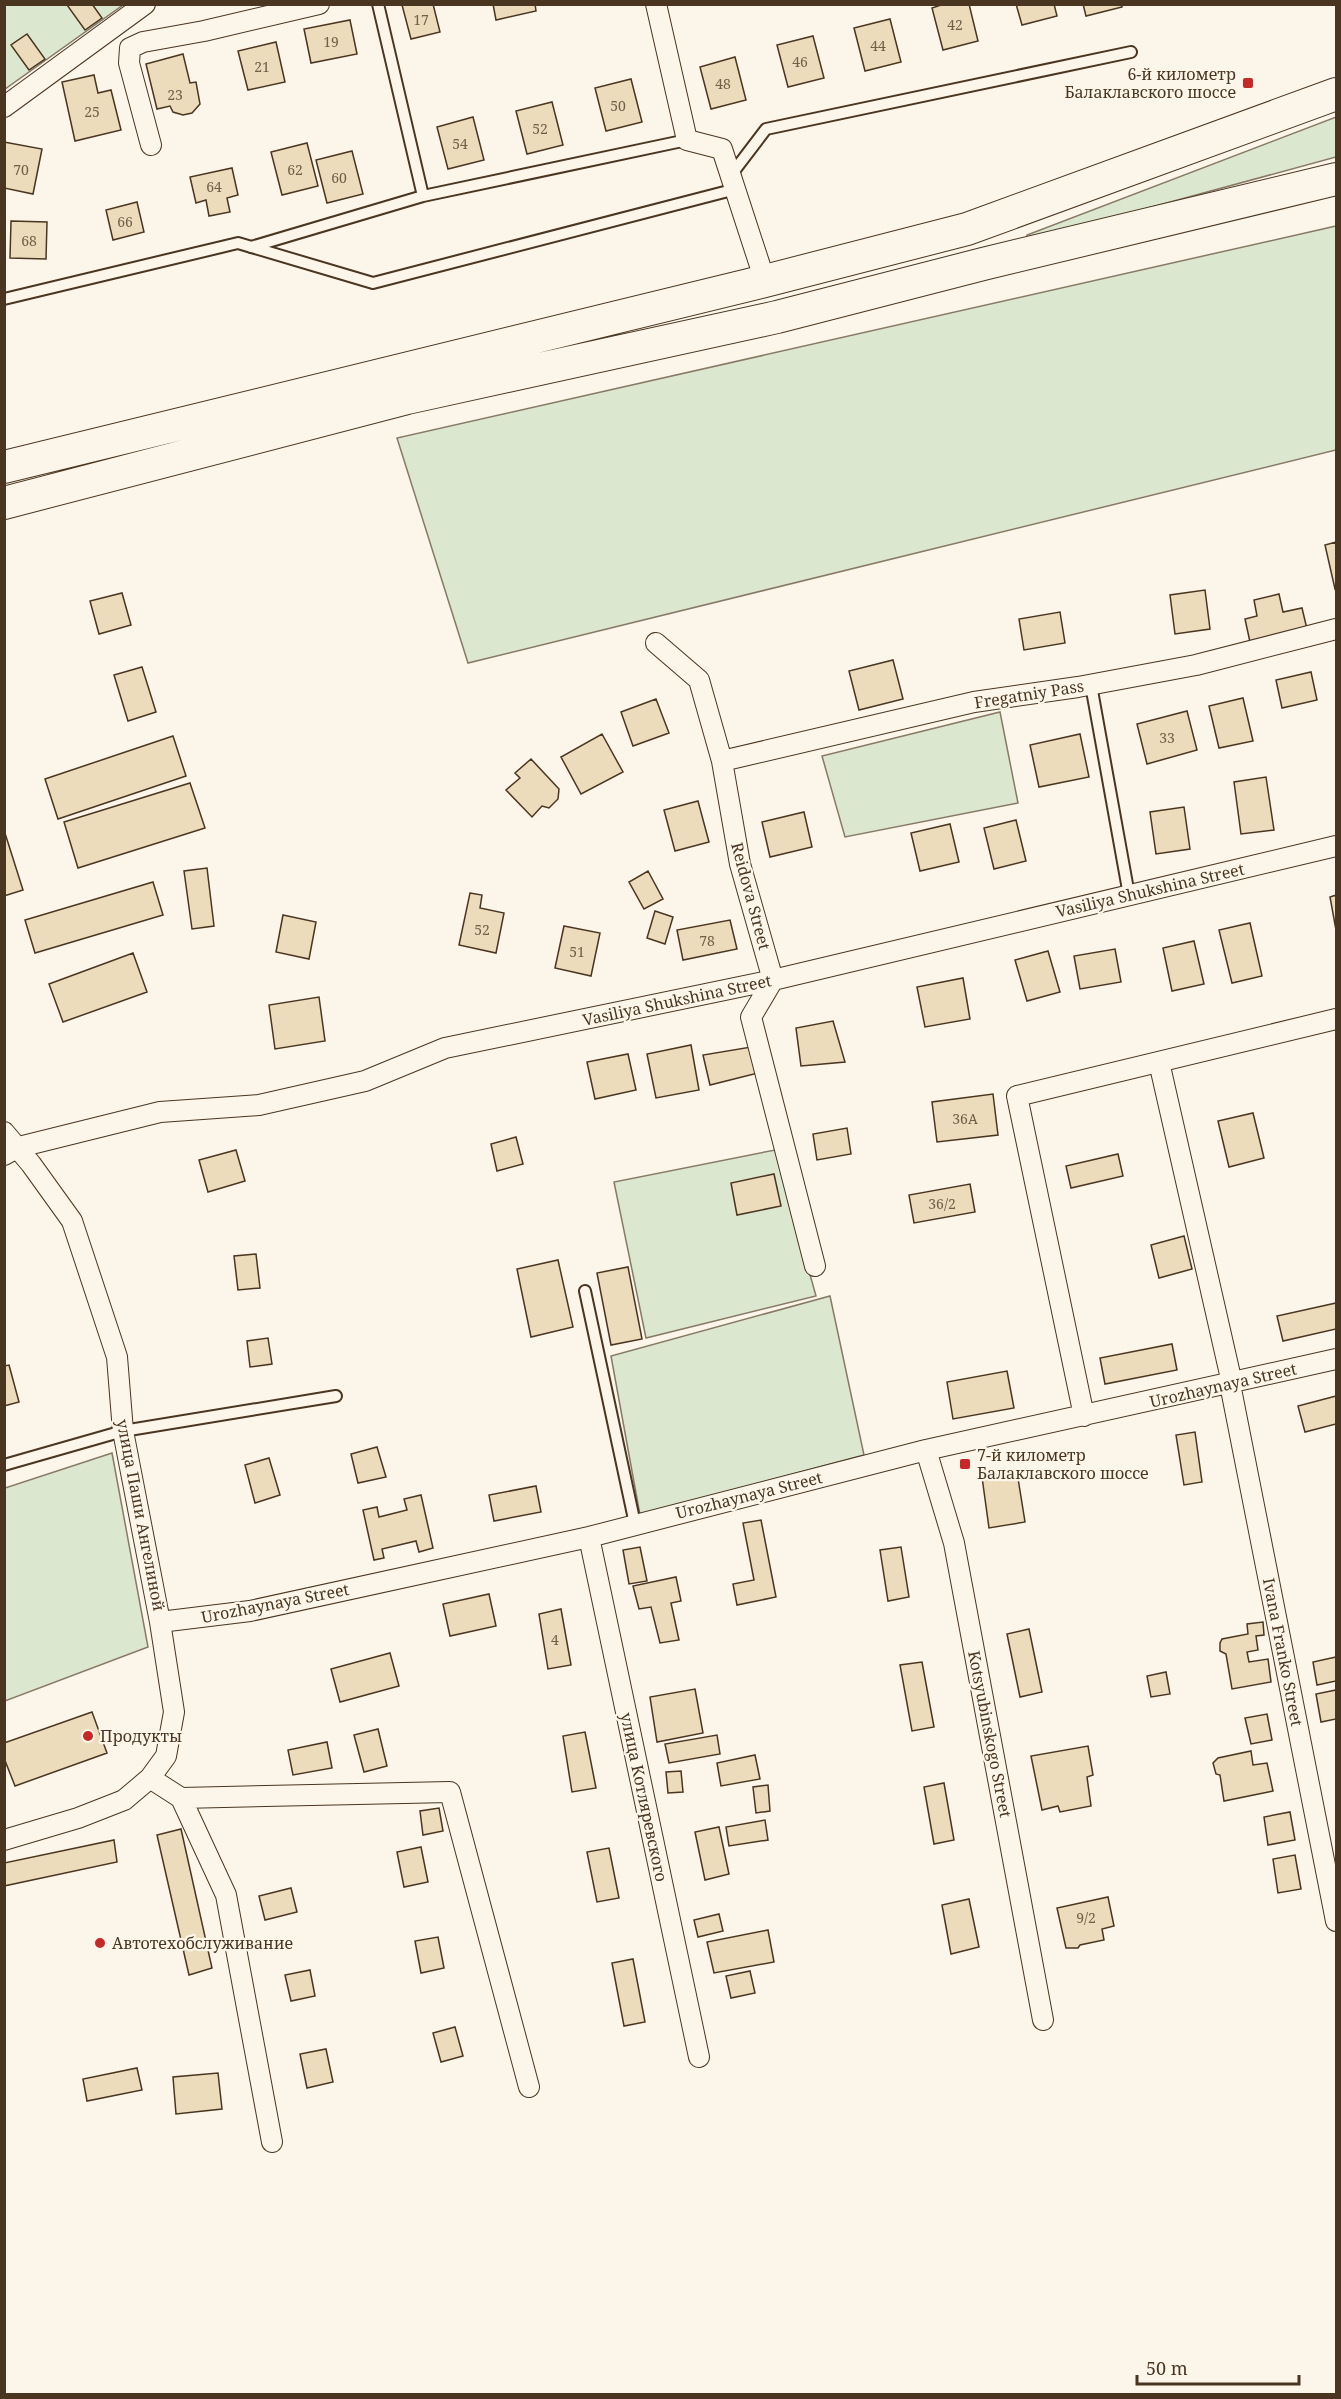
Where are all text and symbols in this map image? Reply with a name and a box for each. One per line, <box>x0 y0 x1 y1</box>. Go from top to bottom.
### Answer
house number: 17 <box>413 10 429 29</box>
house number: 42 <box>947 15 963 34</box>
house number: 19 <box>323 32 339 51</box>
house number: 44 <box>870 36 886 55</box>
house number: 46 <box>792 52 808 71</box>
house number: 21 <box>254 57 270 76</box>
place label: 6-й километр Балаклавского шоccе <box>1064 63 1236 103</box>
house number: 48 <box>715 74 731 93</box>
marker: 6-й километр Балаклавского шоccе <box>1241 76 1255 90</box>
house number: 23 <box>167 85 183 104</box>
house number: 50 <box>610 96 626 115</box>
house number: 25 <box>84 102 100 121</box>
house number: 52 <box>532 119 548 138</box>
house number: 54 <box>452 134 468 153</box>
house number: 70 <box>13 160 29 179</box>
house number: 62 <box>287 160 303 179</box>
house number: 60 <box>331 168 347 187</box>
house number: 64 <box>206 177 222 196</box>
house number: 66 <box>117 212 133 231</box>
house number: 68 <box>21 231 37 250</box>
street label: Fregatniy Pass <box>973 674 1085 714</box>
house number: 33 <box>1159 728 1175 747</box>
street label: Reidova Street <box>726 840 776 952</box>
street label: Vasiliya Shukshina Street <box>1054 858 1247 922</box>
house number: 52 <box>474 920 490 939</box>
house number: 78 <box>699 931 715 950</box>
house number: 51 <box>569 942 585 961</box>
street label: Vasiliya Shukshina Street <box>581 969 774 1031</box>
house number: 36А <box>952 1109 978 1128</box>
house number: 36/2 <box>928 1194 956 1213</box>
street label: Urozhaynaya Street <box>1147 1357 1299 1413</box>
street label: улица Паши Ангелиной <box>112 1417 170 1613</box>
place label: 7-й километр Балаклавского шоссе <box>977 1444 1149 1484</box>
marker: 7-й километр Балаклавского шоссе <box>958 1457 972 1471</box>
street label: Urozhaynaya Street <box>673 1466 825 1524</box>
street label: Ivana Franko Street <box>1258 1576 1308 1728</box>
street label: Urozhaynaya Street <box>199 1578 351 1628</box>
house number: 4 <box>551 1630 559 1649</box>
street label: Kotsyubinskogo Street <box>963 1649 1017 1820</box>
street label: улица Котляревского <box>615 1710 673 1884</box>
place label: Продукты <box>100 1725 182 1747</box>
marker: Продукты <box>81 1729 95 1743</box>
house number: 9/2 <box>1076 1908 1096 1927</box>
place label: Автотехобслуживание <box>112 1932 293 1954</box>
marker: Автотехобслуживание <box>93 1936 107 1950</box>
scale bar <box>1137 2348 1299 2386</box>
text: 50 m <box>1146 2356 1188 2380</box>

